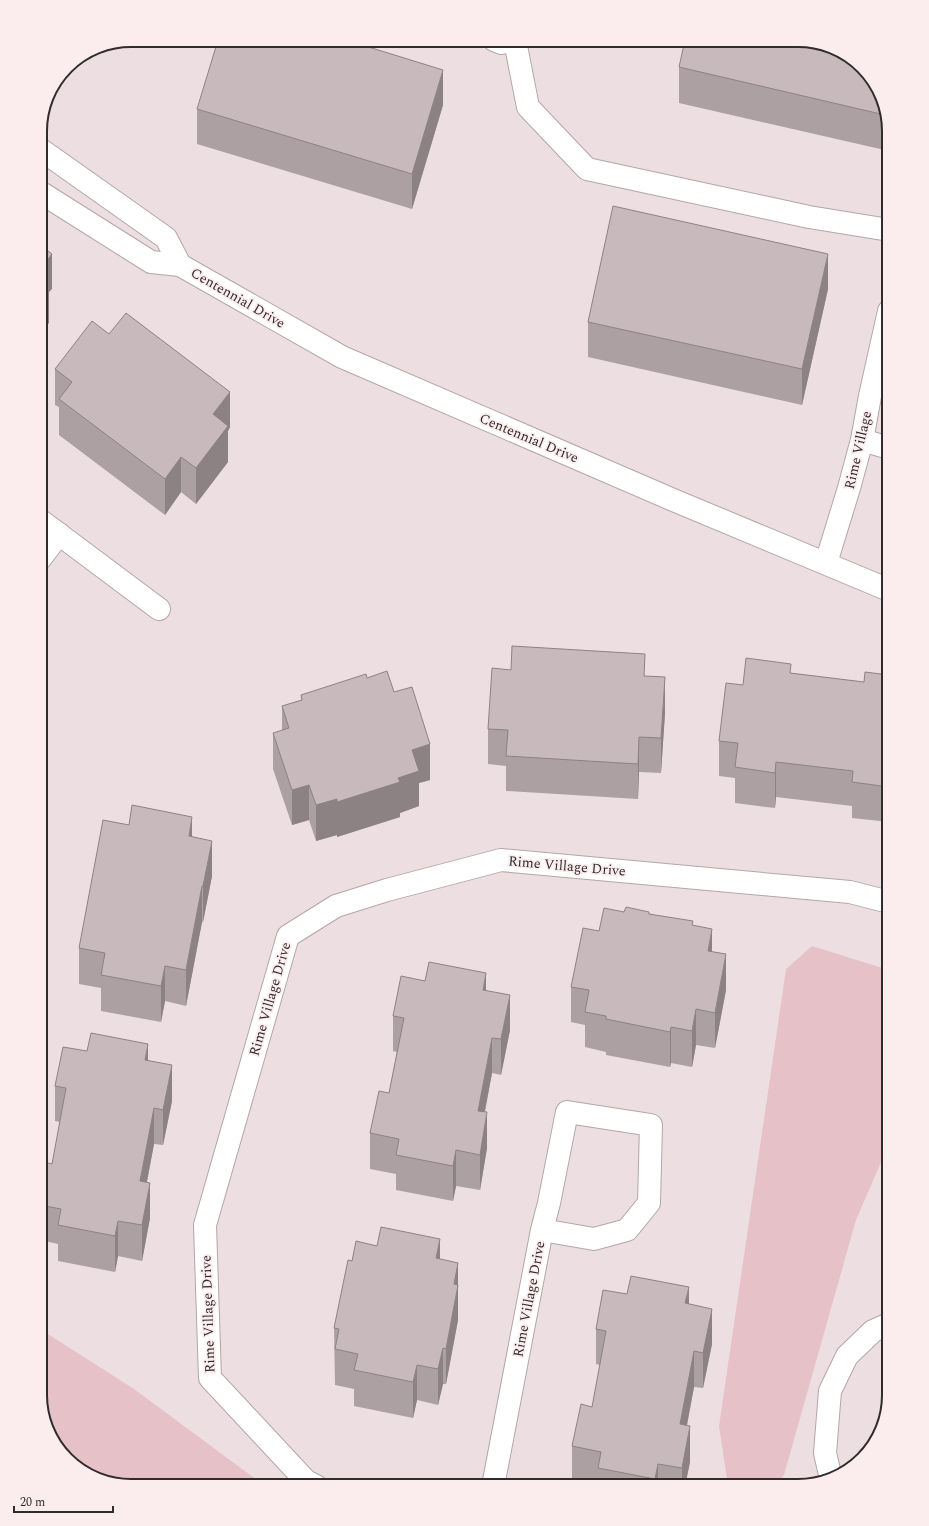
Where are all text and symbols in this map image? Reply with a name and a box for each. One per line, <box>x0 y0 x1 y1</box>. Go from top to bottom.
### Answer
street label: Centennial Drive <box>187 262 289 334</box>
street label: Centennial Drive <box>476 408 582 468</box>
street label: Rime Village <box>839 408 877 491</box>
street label: Rime Village Drive <box>507 850 627 882</box>
street label: Rime Village Drive <box>244 939 296 1059</box>
street label: Rime Village Drive <box>507 1239 551 1359</box>
street label: Rime Village Drive <box>195 1255 221 1373</box>
scale bar <box>14 1488 113 1514</box>
text: 20 m <box>20 1493 45 1512</box>

